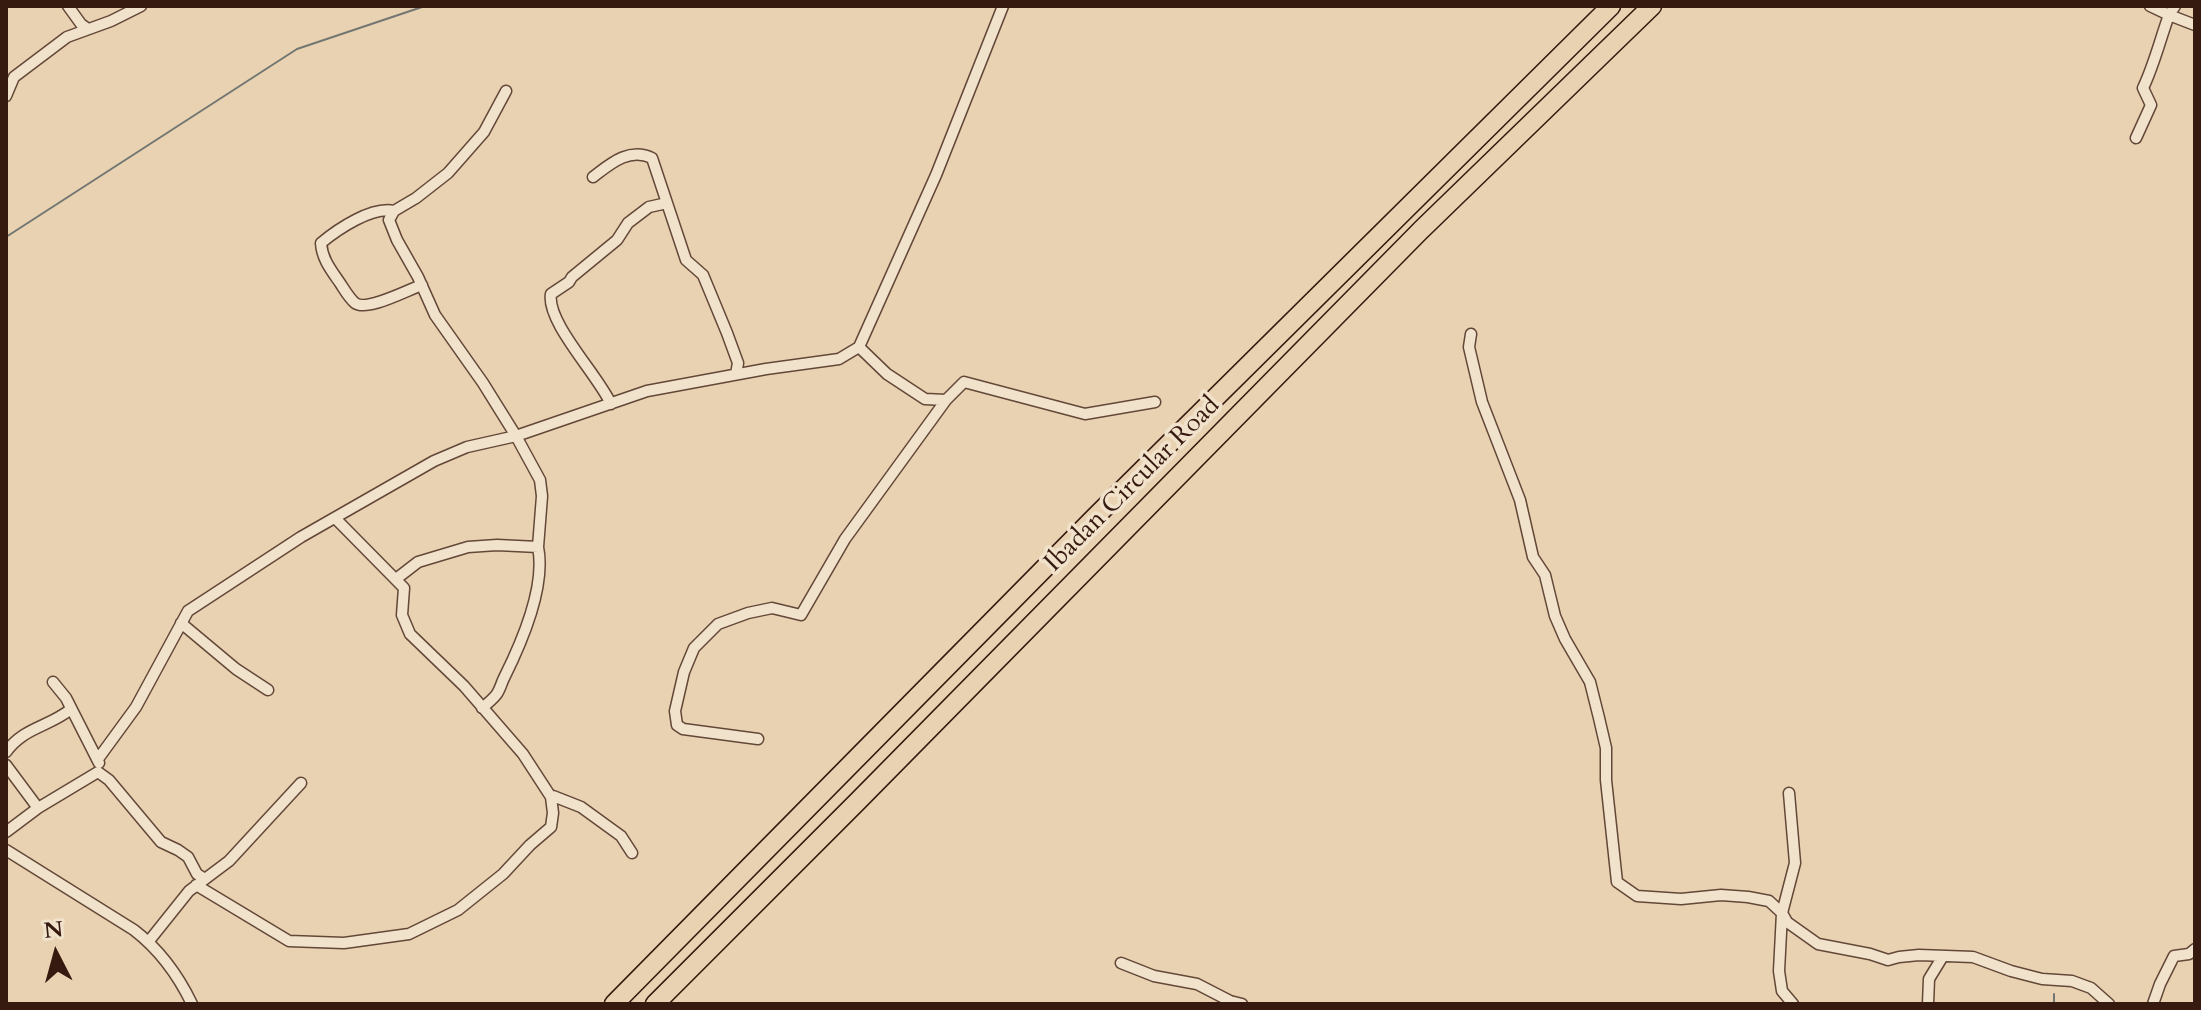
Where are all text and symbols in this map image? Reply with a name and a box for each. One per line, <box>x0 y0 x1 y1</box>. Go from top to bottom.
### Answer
street label: Ibadan Circular Road <box>1039 391 1227 579</box>
north arrow <box>16 914 96 994</box>
text: N <box>42 914 65 946</box>

